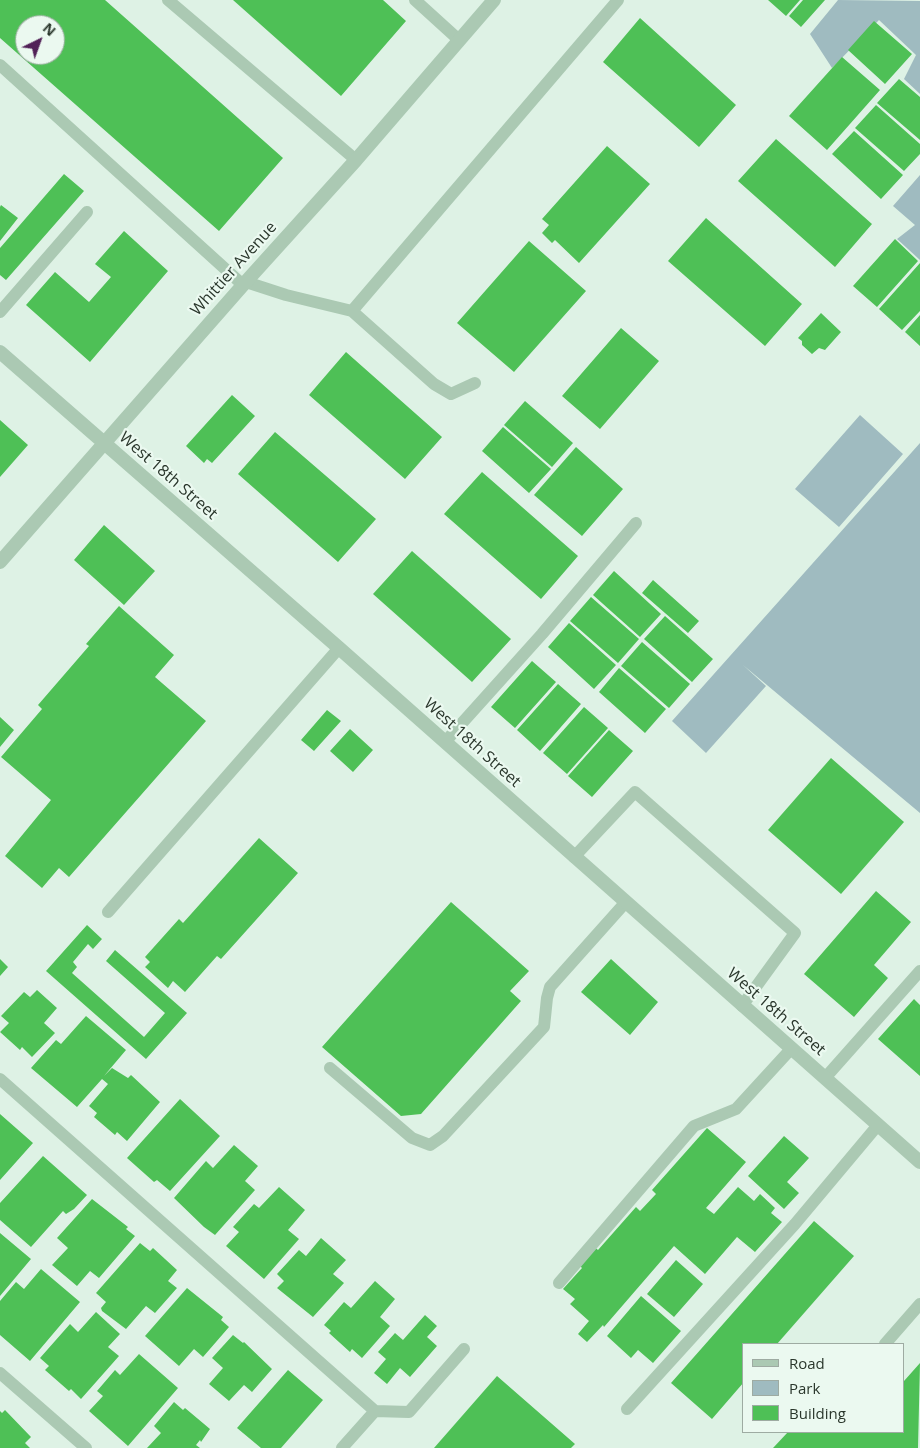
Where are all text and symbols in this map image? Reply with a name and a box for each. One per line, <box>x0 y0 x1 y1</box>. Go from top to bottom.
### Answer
north arrow <box>15 15 65 65</box>
text: N <box>39 18 60 40</box>
street label: Whittier Avenue <box>187 218 281 320</box>
street label: West 18th Street <box>115 428 221 524</box>
street label: West 18th Street <box>420 694 524 792</box>
street label: West 18th Street <box>723 964 829 1060</box>
legend <box>742 1343 905 1433</box>
text: Road <box>789 1353 825 1373</box>
text: Park <box>789 1378 820 1398</box>
text: Building <box>789 1403 846 1423</box>

